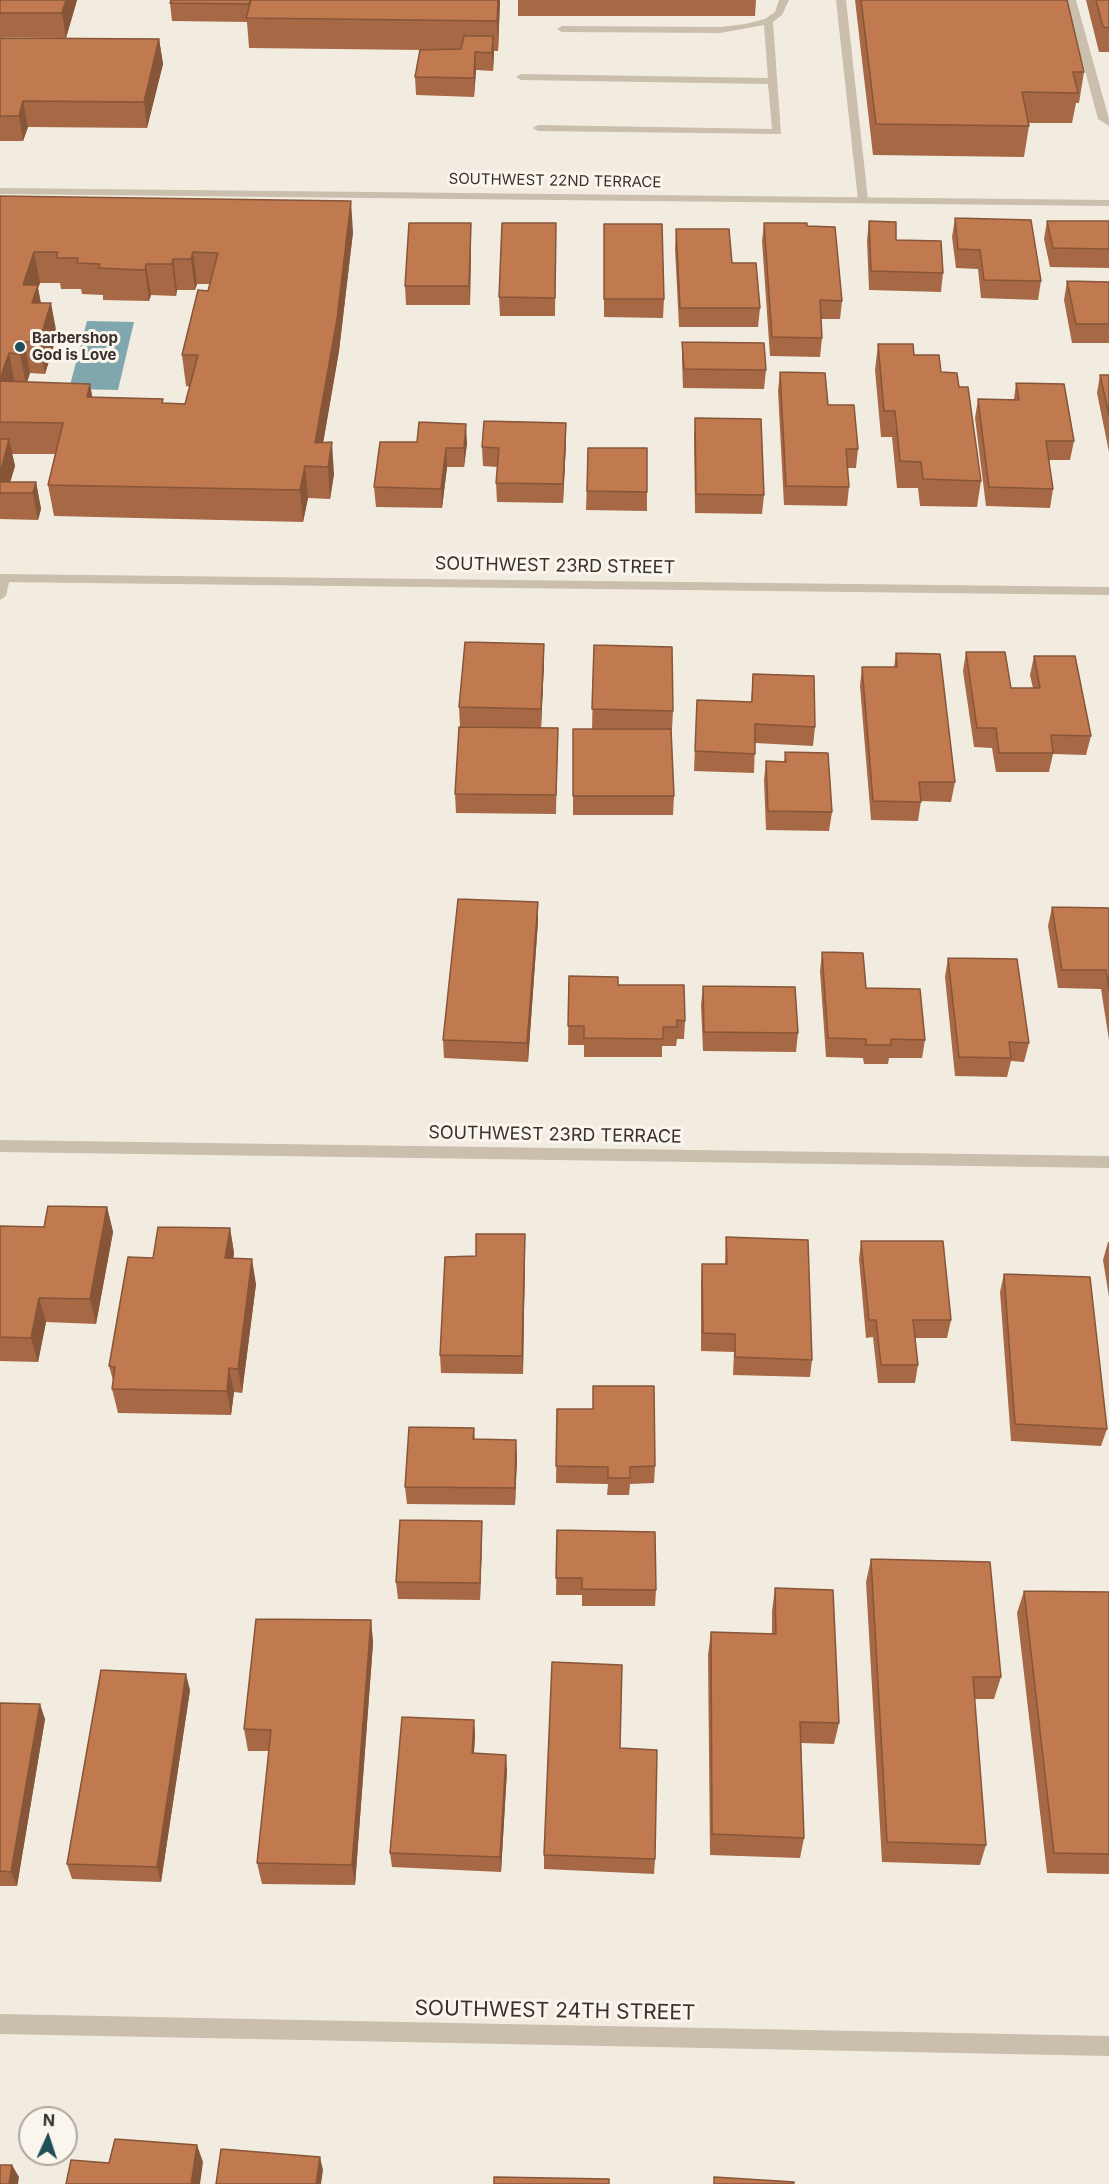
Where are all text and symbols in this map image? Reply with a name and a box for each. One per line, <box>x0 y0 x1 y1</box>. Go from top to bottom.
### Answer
street label: SOUTHWEST 22ND TERRACE <box>448 170 662 192</box>
place label: Barbershop God is Love <box>32 329 118 364</box>
marker: Barbershop God is Love <box>13 340 27 354</box>
street label: SOUTHWEST 23RD STREET <box>435 553 675 579</box>
street label: SOUTHWEST 23RD TERRACE <box>428 1122 682 1148</box>
street label: SOUTHWEST 24TH STREET <box>414 1996 696 2026</box>
north arrow <box>18 2106 78 2166</box>
text: N <box>42 2110 55 2130</box>

